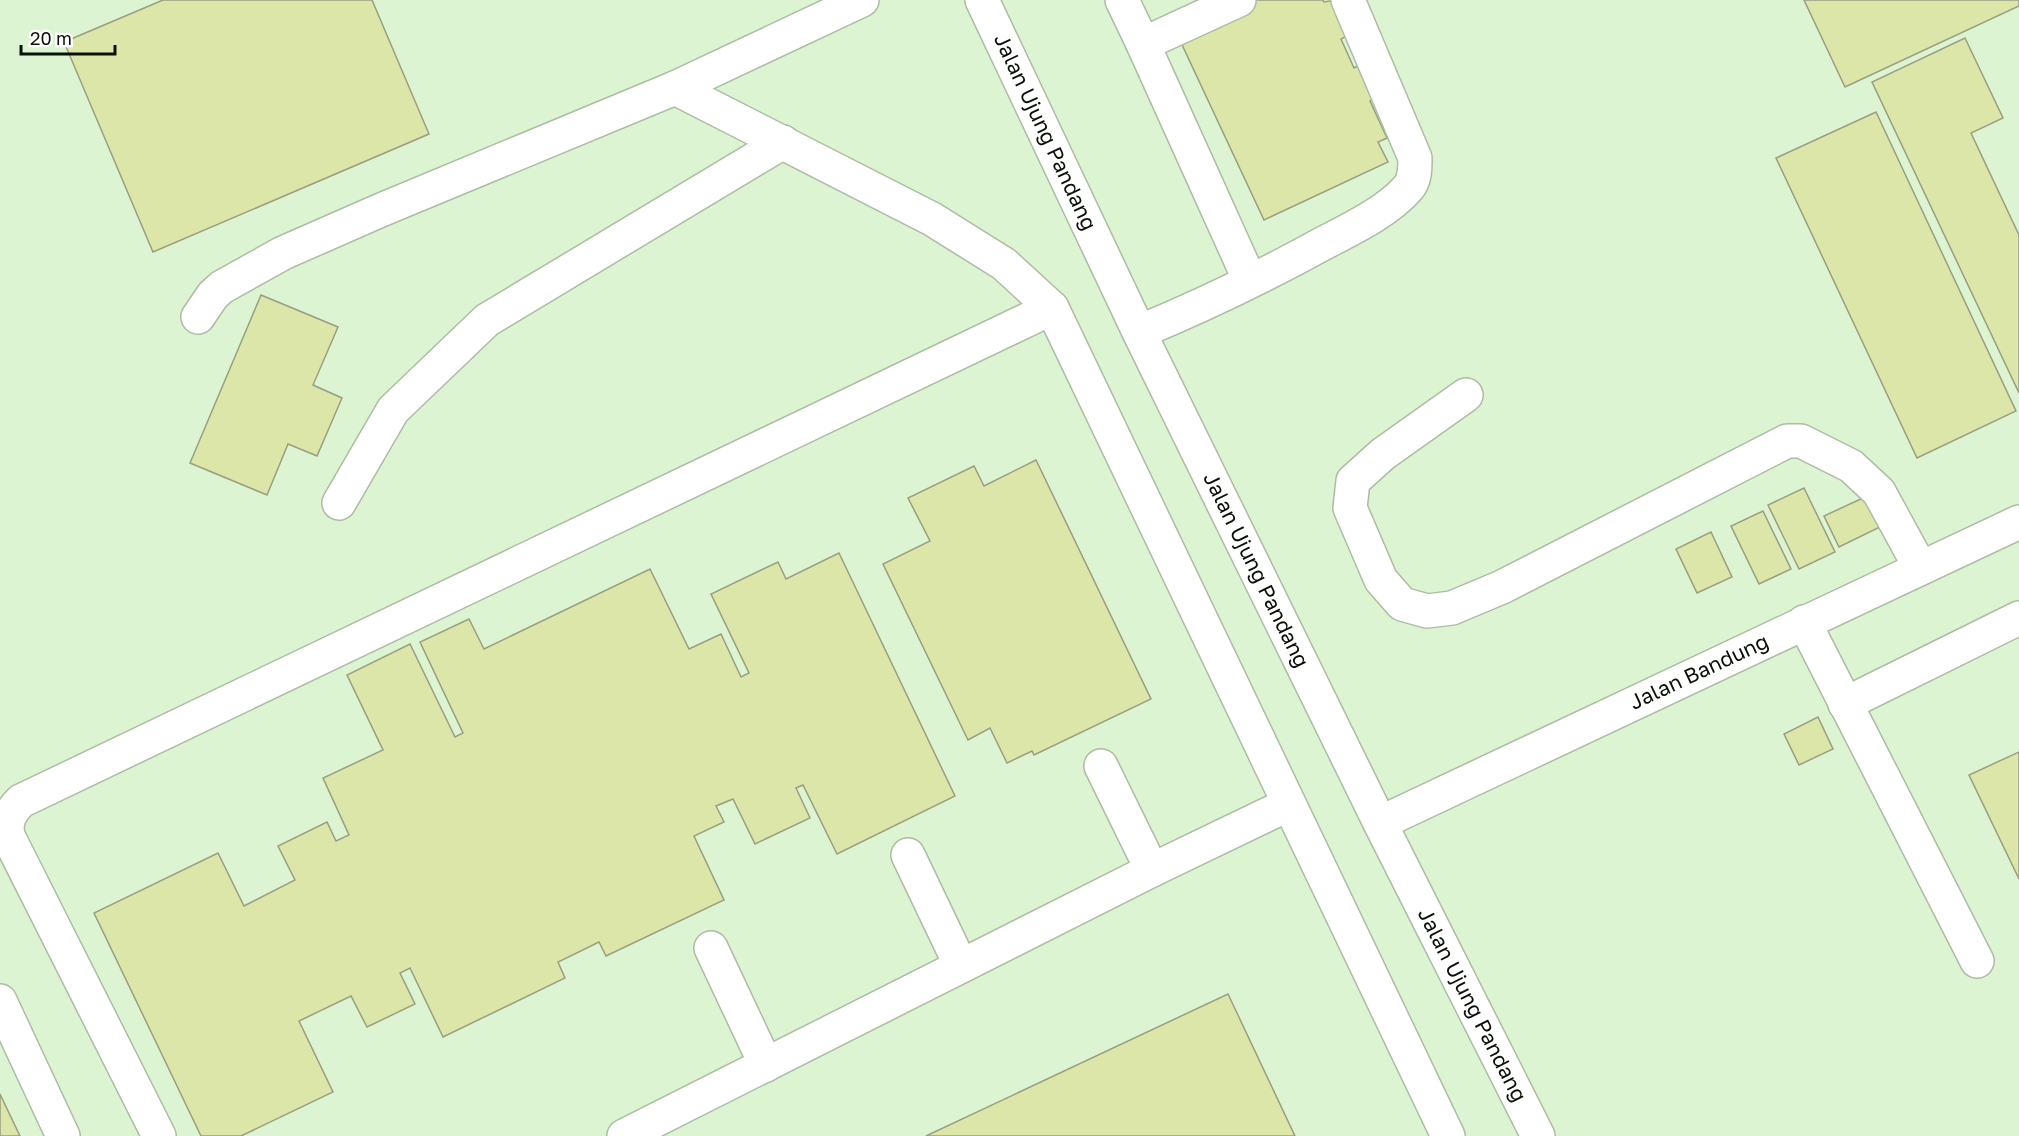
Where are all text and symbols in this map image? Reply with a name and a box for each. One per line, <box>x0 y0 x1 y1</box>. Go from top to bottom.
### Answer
scale bar <box>21 18 116 56</box>
text: 20 m <box>30 27 72 49</box>
street label: Jalan Ujung Pandang <box>989 29 1103 234</box>
street label: Jalan Ujung Pandang <box>1198 468 1315 671</box>
street label: Jalan Bandung <box>1625 627 1772 715</box>
street label: Jalan Ujung Pandang <box>1413 903 1533 1106</box>

